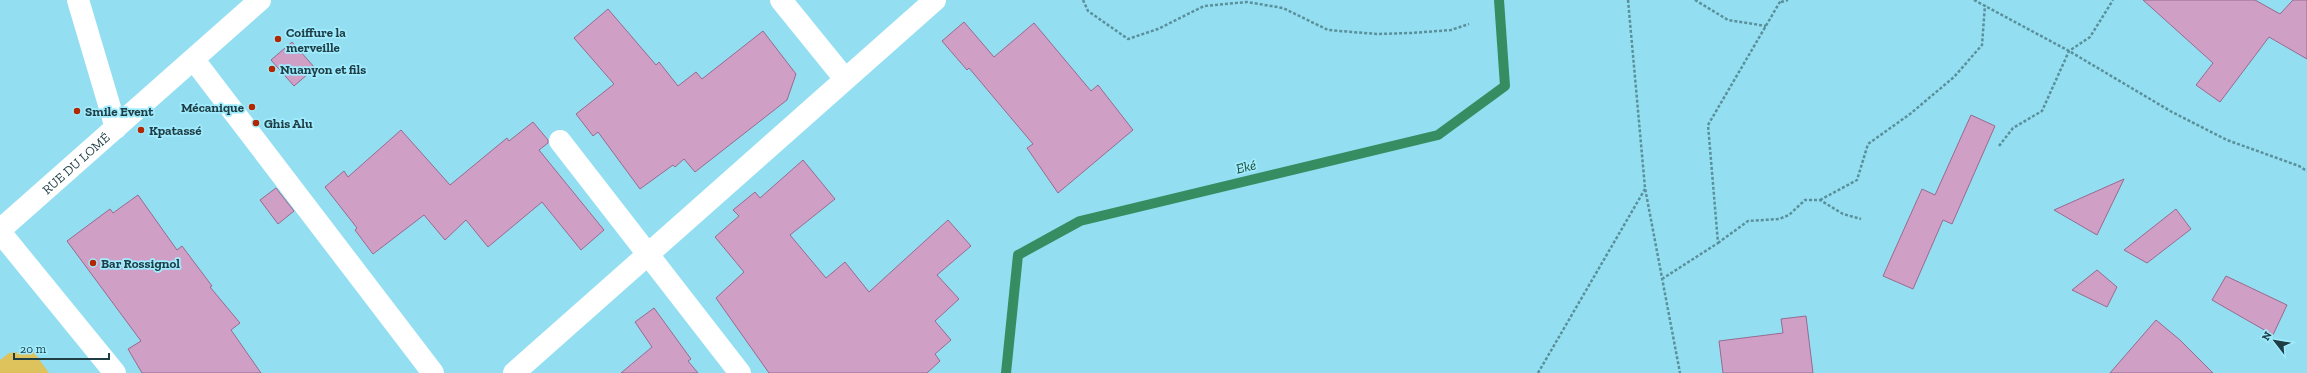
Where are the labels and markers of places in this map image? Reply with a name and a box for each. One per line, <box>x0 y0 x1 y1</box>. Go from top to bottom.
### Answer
place label: Coiffure la merveille <box>286 25 346 55</box>
marker: Coiffure la merveille <box>273 34 283 44</box>
place label: Nuanyon et fils <box>280 62 366 77</box>
marker: Nuanyon et fils <box>267 64 277 74</box>
place label: Mécanique <box>181 100 245 115</box>
marker: Mécanique <box>247 102 257 112</box>
place label: Smile Event <box>85 104 154 119</box>
marker: Smile Event <box>72 106 82 116</box>
place label: Ghis Alu <box>264 116 313 131</box>
marker: Ghis Alu <box>251 118 261 128</box>
place label: Kpatassé <box>149 123 202 138</box>
marker: Kpatassé <box>136 125 146 135</box>
place label: Bar Rossignol <box>101 256 180 271</box>
marker: Bar Rossignol <box>88 258 98 268</box>

